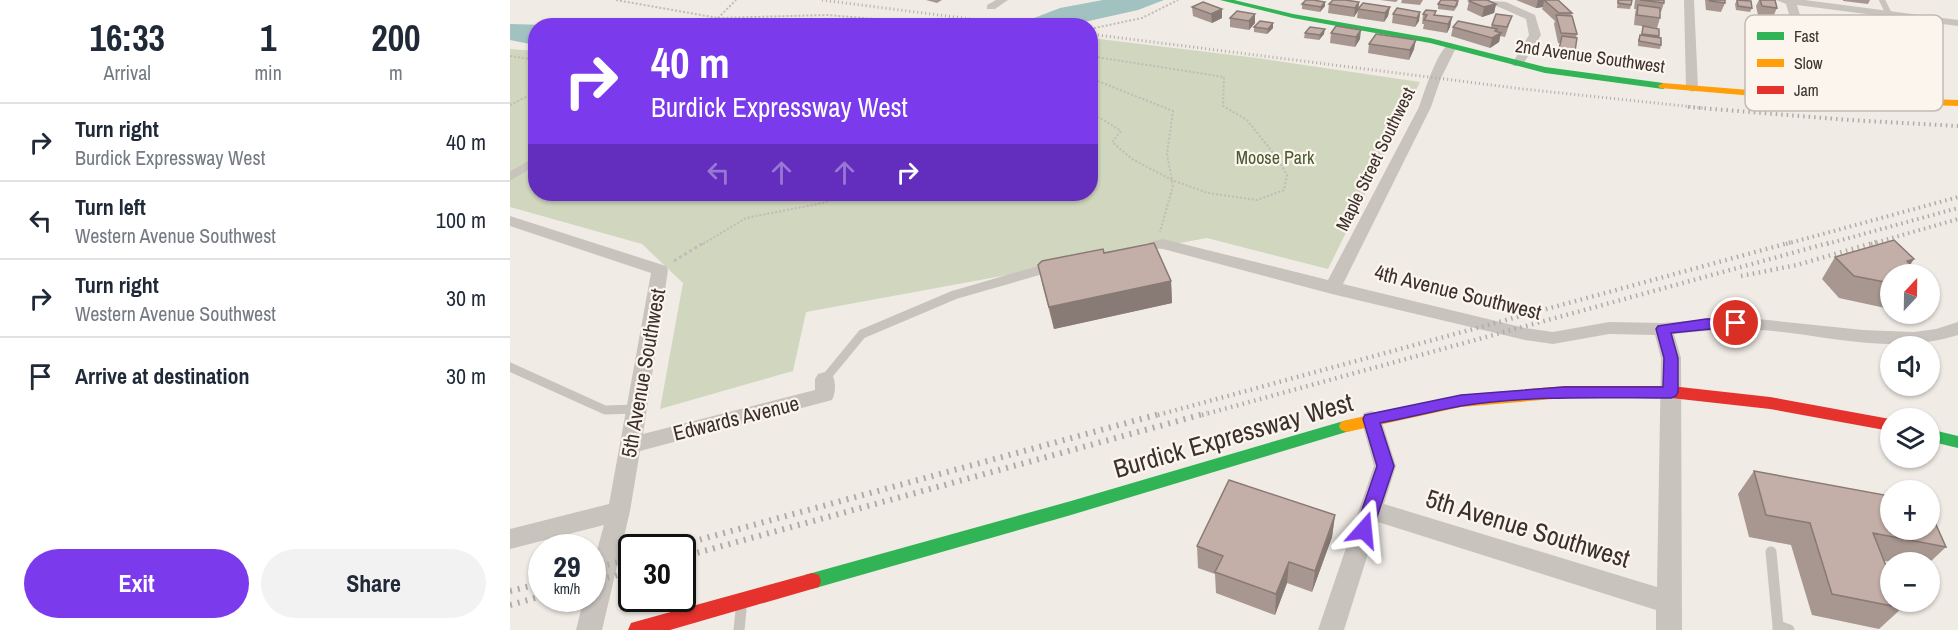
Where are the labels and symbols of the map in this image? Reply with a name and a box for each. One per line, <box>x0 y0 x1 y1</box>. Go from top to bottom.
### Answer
legend <box>1745 15 1943 111</box>
text: Fast <box>1794 25 1819 47</box>
street label: 2nd Avenue Southwest <box>1514 33 1666 79</box>
text: Slow <box>1794 52 1823 74</box>
text: Jam <box>1794 79 1819 101</box>
street label: Maple Street Southwest <box>1329 83 1421 235</box>
park label: Moose Park <box>1236 145 1315 170</box>
street label: 4th Avenue Southwest <box>1371 257 1545 327</box>
north arrow <box>1880 264 1940 324</box>
street label: 5th Avenue Southwest <box>614 286 672 460</box>
pin <box>1710 297 1761 348</box>
street label: Burdick Expressway West <box>1109 384 1357 486</box>
street label: Edwards Avenue <box>670 388 802 448</box>
street label: 5th Avenue Southwest <box>1422 480 1634 576</box>
position arrow <box>1332 498 1396 562</box>
speed limit sign: 30 <box>618 534 696 612</box>

